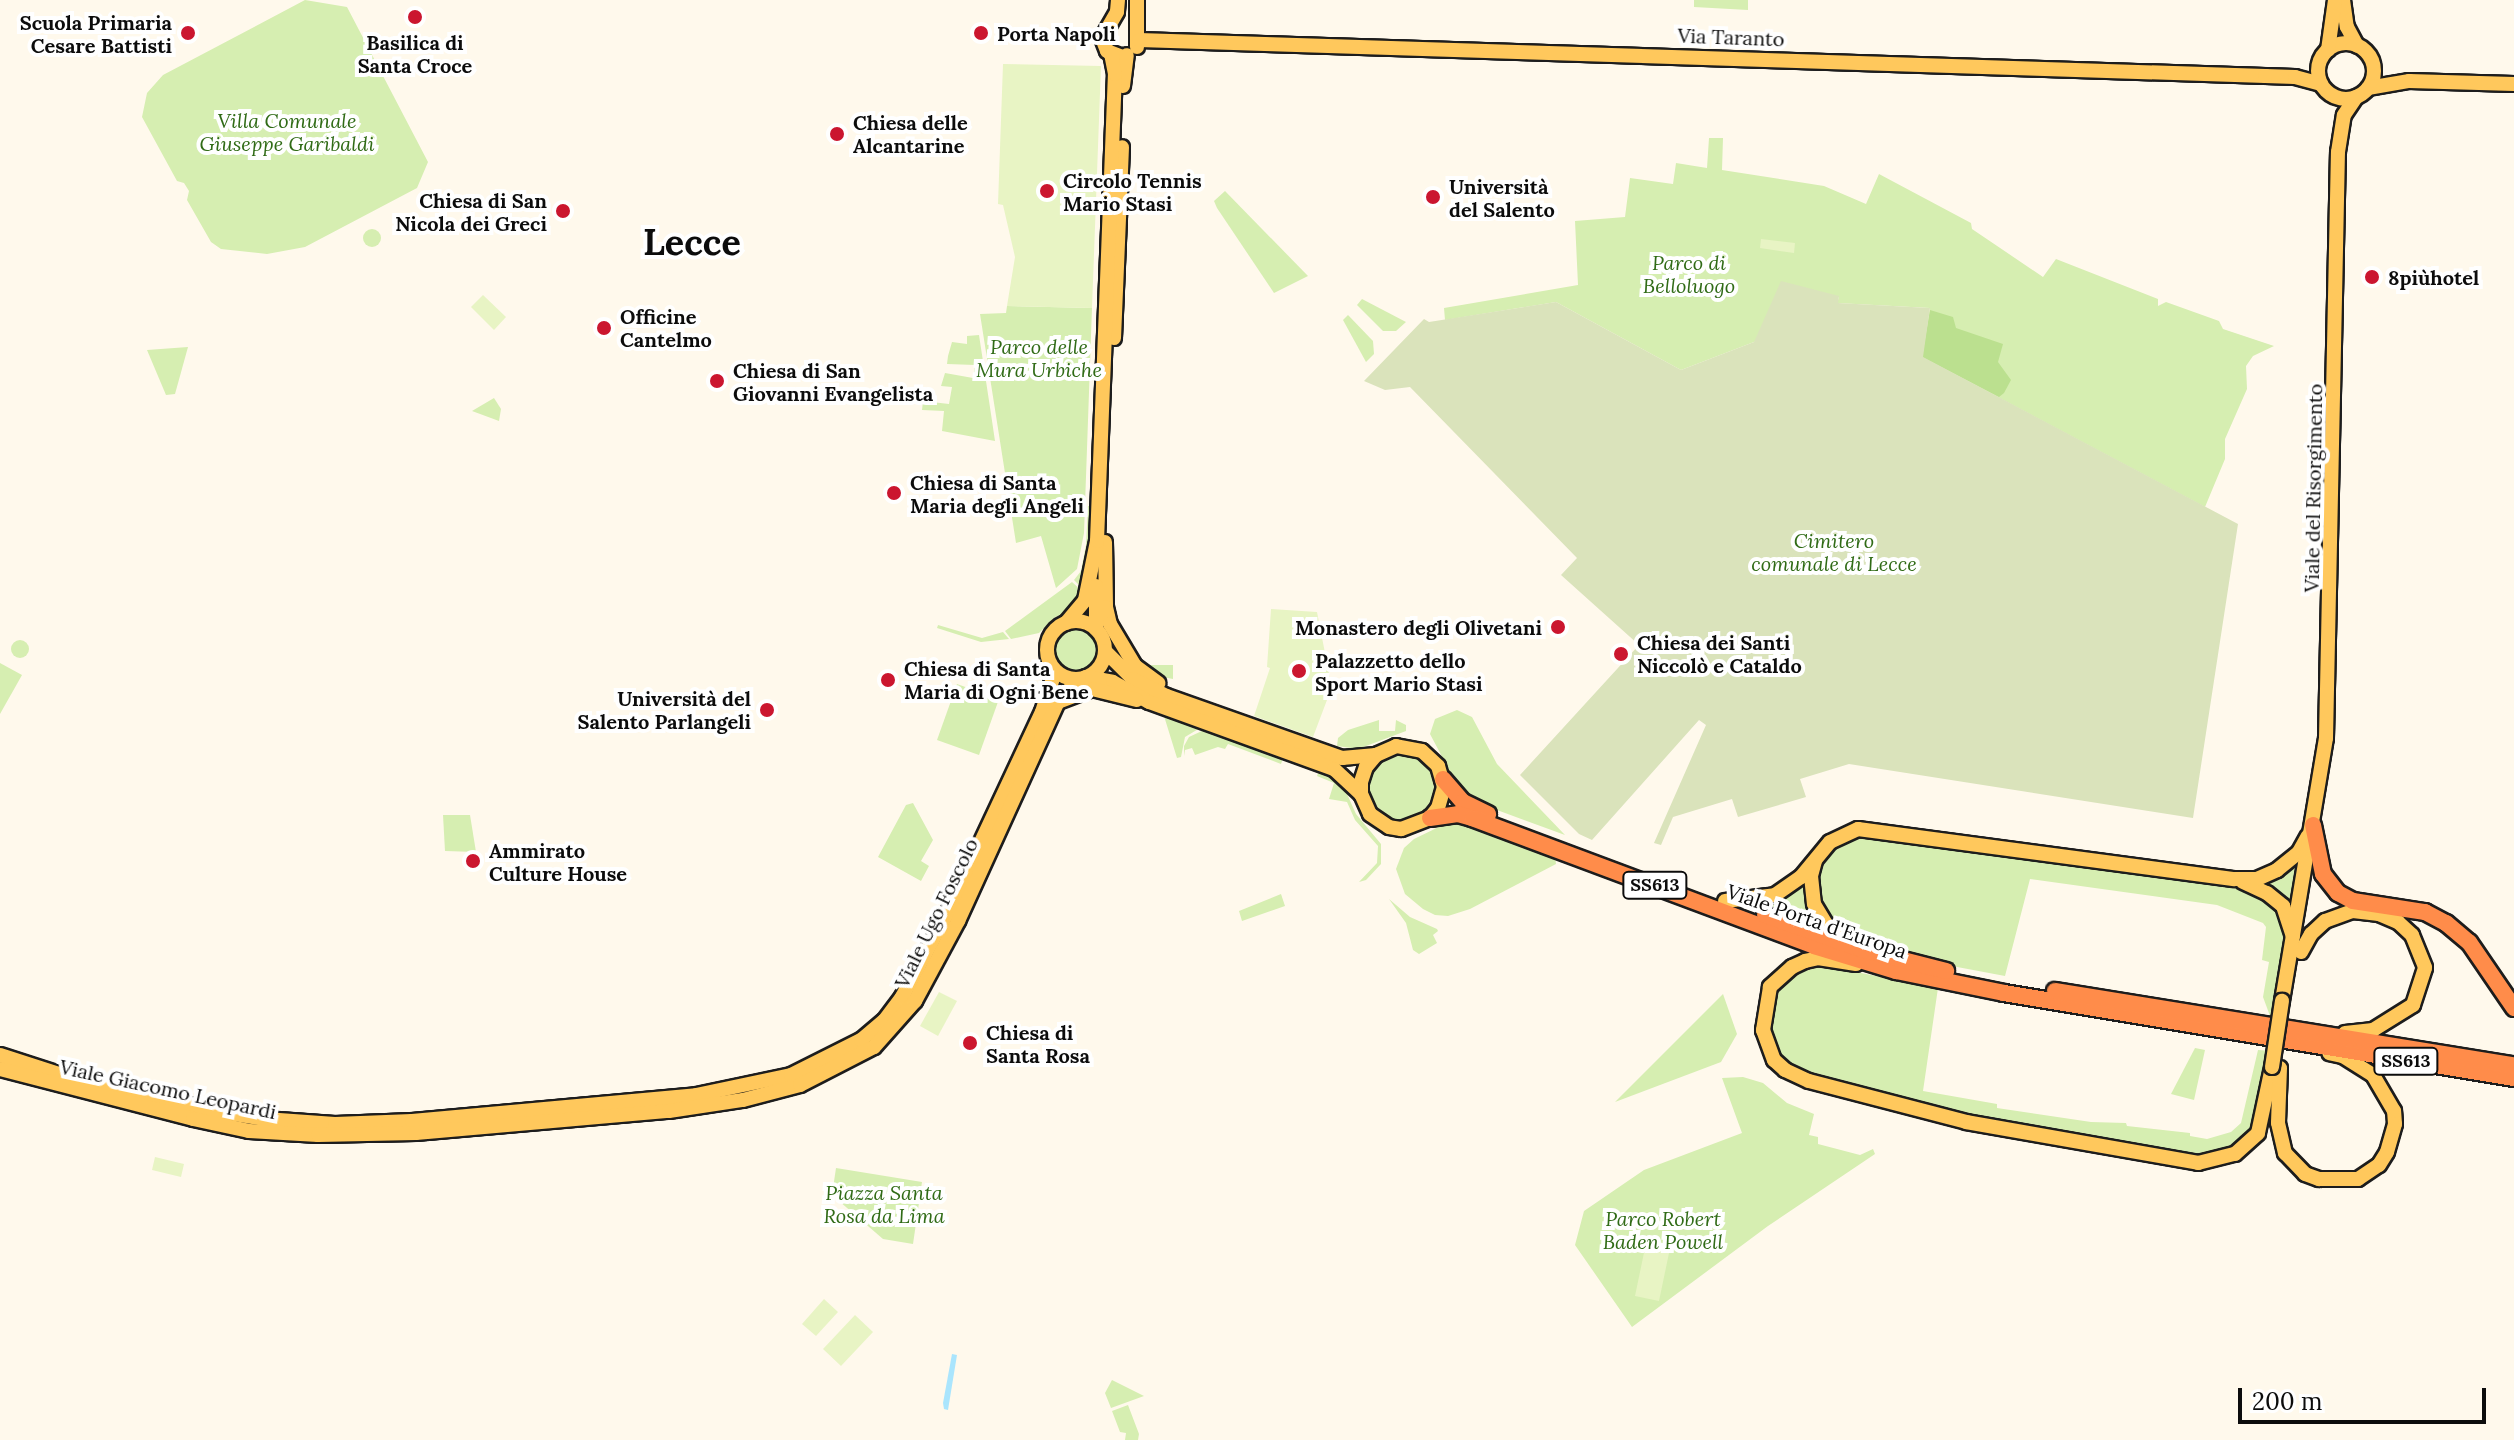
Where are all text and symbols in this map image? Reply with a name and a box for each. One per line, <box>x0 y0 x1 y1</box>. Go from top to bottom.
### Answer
marker: Basilica di Santa Croce <box>406 8 424 26</box>
place label: Scuola Primaria Cesare Battisti <box>20 10 172 57</box>
place label: Porta Napoli <box>997 21 1116 45</box>
street label: Via Taranto <box>1677 23 1785 51</box>
marker: Scuola Primaria Cesare Battisti <box>179 24 197 42</box>
marker: Porta Napoli <box>972 24 990 42</box>
place label: Basilica di Santa Croce <box>358 30 472 77</box>
park label: Villa Comunale Giuseppe Garibaldi <box>199 109 375 156</box>
place label: Chiesa delle Alcantarine <box>853 110 968 157</box>
marker: Chiesa delle Alcantarine <box>828 125 846 143</box>
place label: Circolo Tennis Mario Stasi <box>1063 168 1202 215</box>
place label: Università del Salento <box>1449 174 1555 221</box>
marker: Circolo Tennis Mario Stasi <box>1038 182 1056 200</box>
place label: Chiesa di San Nicola dei Greci <box>395 188 547 235</box>
marker: Università del Salento <box>1424 188 1442 206</box>
marker: Chiesa di San Nicola dei Greci <box>554 202 572 220</box>
district label: Lecce <box>643 221 741 265</box>
park label: Parco di Belloluogo <box>1643 251 1735 298</box>
place label: 8piùhotel <box>2388 265 2479 289</box>
marker: 8piùhotel <box>2363 268 2381 286</box>
place label: Officine Cantelmo <box>620 304 712 351</box>
marker: Officine Cantelmo <box>595 319 613 337</box>
park label: Parco delle Mura Urbiche <box>976 335 1102 382</box>
place label: Chiesa di San Giovanni Evangelista <box>733 358 933 405</box>
marker: Chiesa di San Giovanni Evangelista <box>708 372 726 390</box>
street label: Viale del Risorgimento <box>2299 383 2327 593</box>
place label: Chiesa di Santa Maria degli Angeli <box>910 470 1084 517</box>
marker: Chiesa di Santa Maria degli Angeli <box>885 484 903 502</box>
park label: Cimitero comunale di Lecce <box>1751 528 1917 575</box>
place label: Monastero degli Olivetani <box>1295 615 1542 639</box>
marker: Monastero degli Olivetani <box>1549 618 1567 636</box>
place label: Chiesa dei Santi Niccolò e Cataldo <box>1637 630 1802 677</box>
marker: Chiesa dei Santi Niccolò e Cataldo <box>1612 645 1630 663</box>
place label: Palazzetto dello Sport Mario Stasi <box>1315 648 1482 695</box>
place label: Chiesa di Santa Maria di Ogni Bene <box>904 656 1089 703</box>
marker: Palazzetto dello Sport Mario Stasi <box>1290 662 1308 680</box>
marker: Chiesa di Santa Maria di Ogni Bene <box>879 671 897 689</box>
place label: Università del Salento Parlangeli <box>578 686 751 733</box>
marker: Università del Salento Parlangeli <box>758 701 776 719</box>
street label: Viale Ugo Foscolo <box>889 834 983 992</box>
place label: Ammirato Culture House <box>489 838 627 885</box>
marker: Ammirato Culture House <box>464 852 482 870</box>
road number: SS613 <box>1621 871 1689 899</box>
street label: Viale Porta d'Europa <box>1724 879 1910 963</box>
place label: Chiesa di Santa Rosa <box>986 1020 1090 1067</box>
marker: Chiesa di Santa Rosa <box>961 1034 979 1052</box>
road number: SS613 <box>2372 1047 2440 1075</box>
street label: Viale Giacomo Leopardi <box>57 1054 279 1124</box>
park label: Piazza Santa Rosa da Lima <box>823 1181 945 1228</box>
park label: Parco Robert Baden Powell <box>1603 1206 1723 1253</box>
scale bar <box>2242 1372 2490 1422</box>
text: 200 m <box>2252 1386 2322 1417</box>

